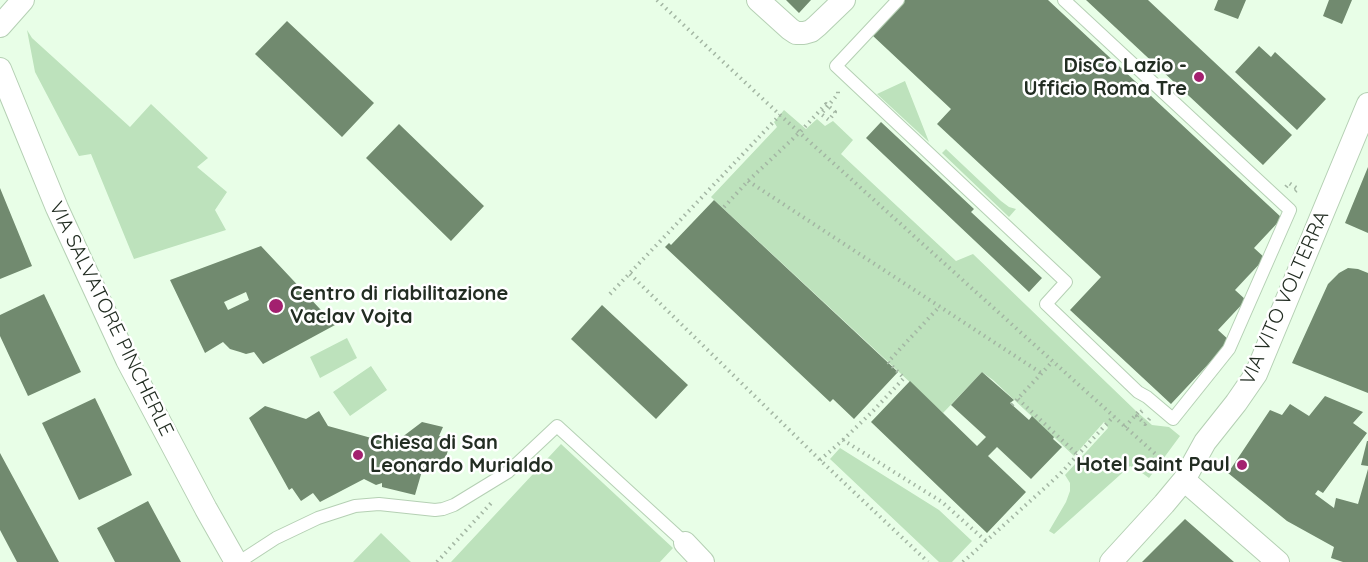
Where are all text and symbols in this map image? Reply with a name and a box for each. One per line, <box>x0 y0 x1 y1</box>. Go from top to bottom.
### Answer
place label: DisCo Lazio - Ufficio Roma Tre <box>1023 54 1187 101</box>
marker: DisCo Lazio - Ufficio Roma Tre <box>1192 70 1206 84</box>
street label: VIA SALVATORE PINCHERLE <box>44 198 178 440</box>
street label: VIA VITO VOLTERRA <box>1236 207 1334 389</box>
place label: Centro di riabilitazione Vaclav Vojta <box>290 282 508 329</box>
marker: Centro di riabilitazione Vaclav Vojta <box>267 297 285 315</box>
place label: Chiesa di San Leonardo Murialdo <box>370 431 553 478</box>
marker: Chiesa di San Leonardo Murialdo <box>351 448 365 462</box>
place label: Hotel Saint Paul <box>1076 453 1230 477</box>
marker: Hotel Saint Paul <box>1235 458 1249 472</box>

